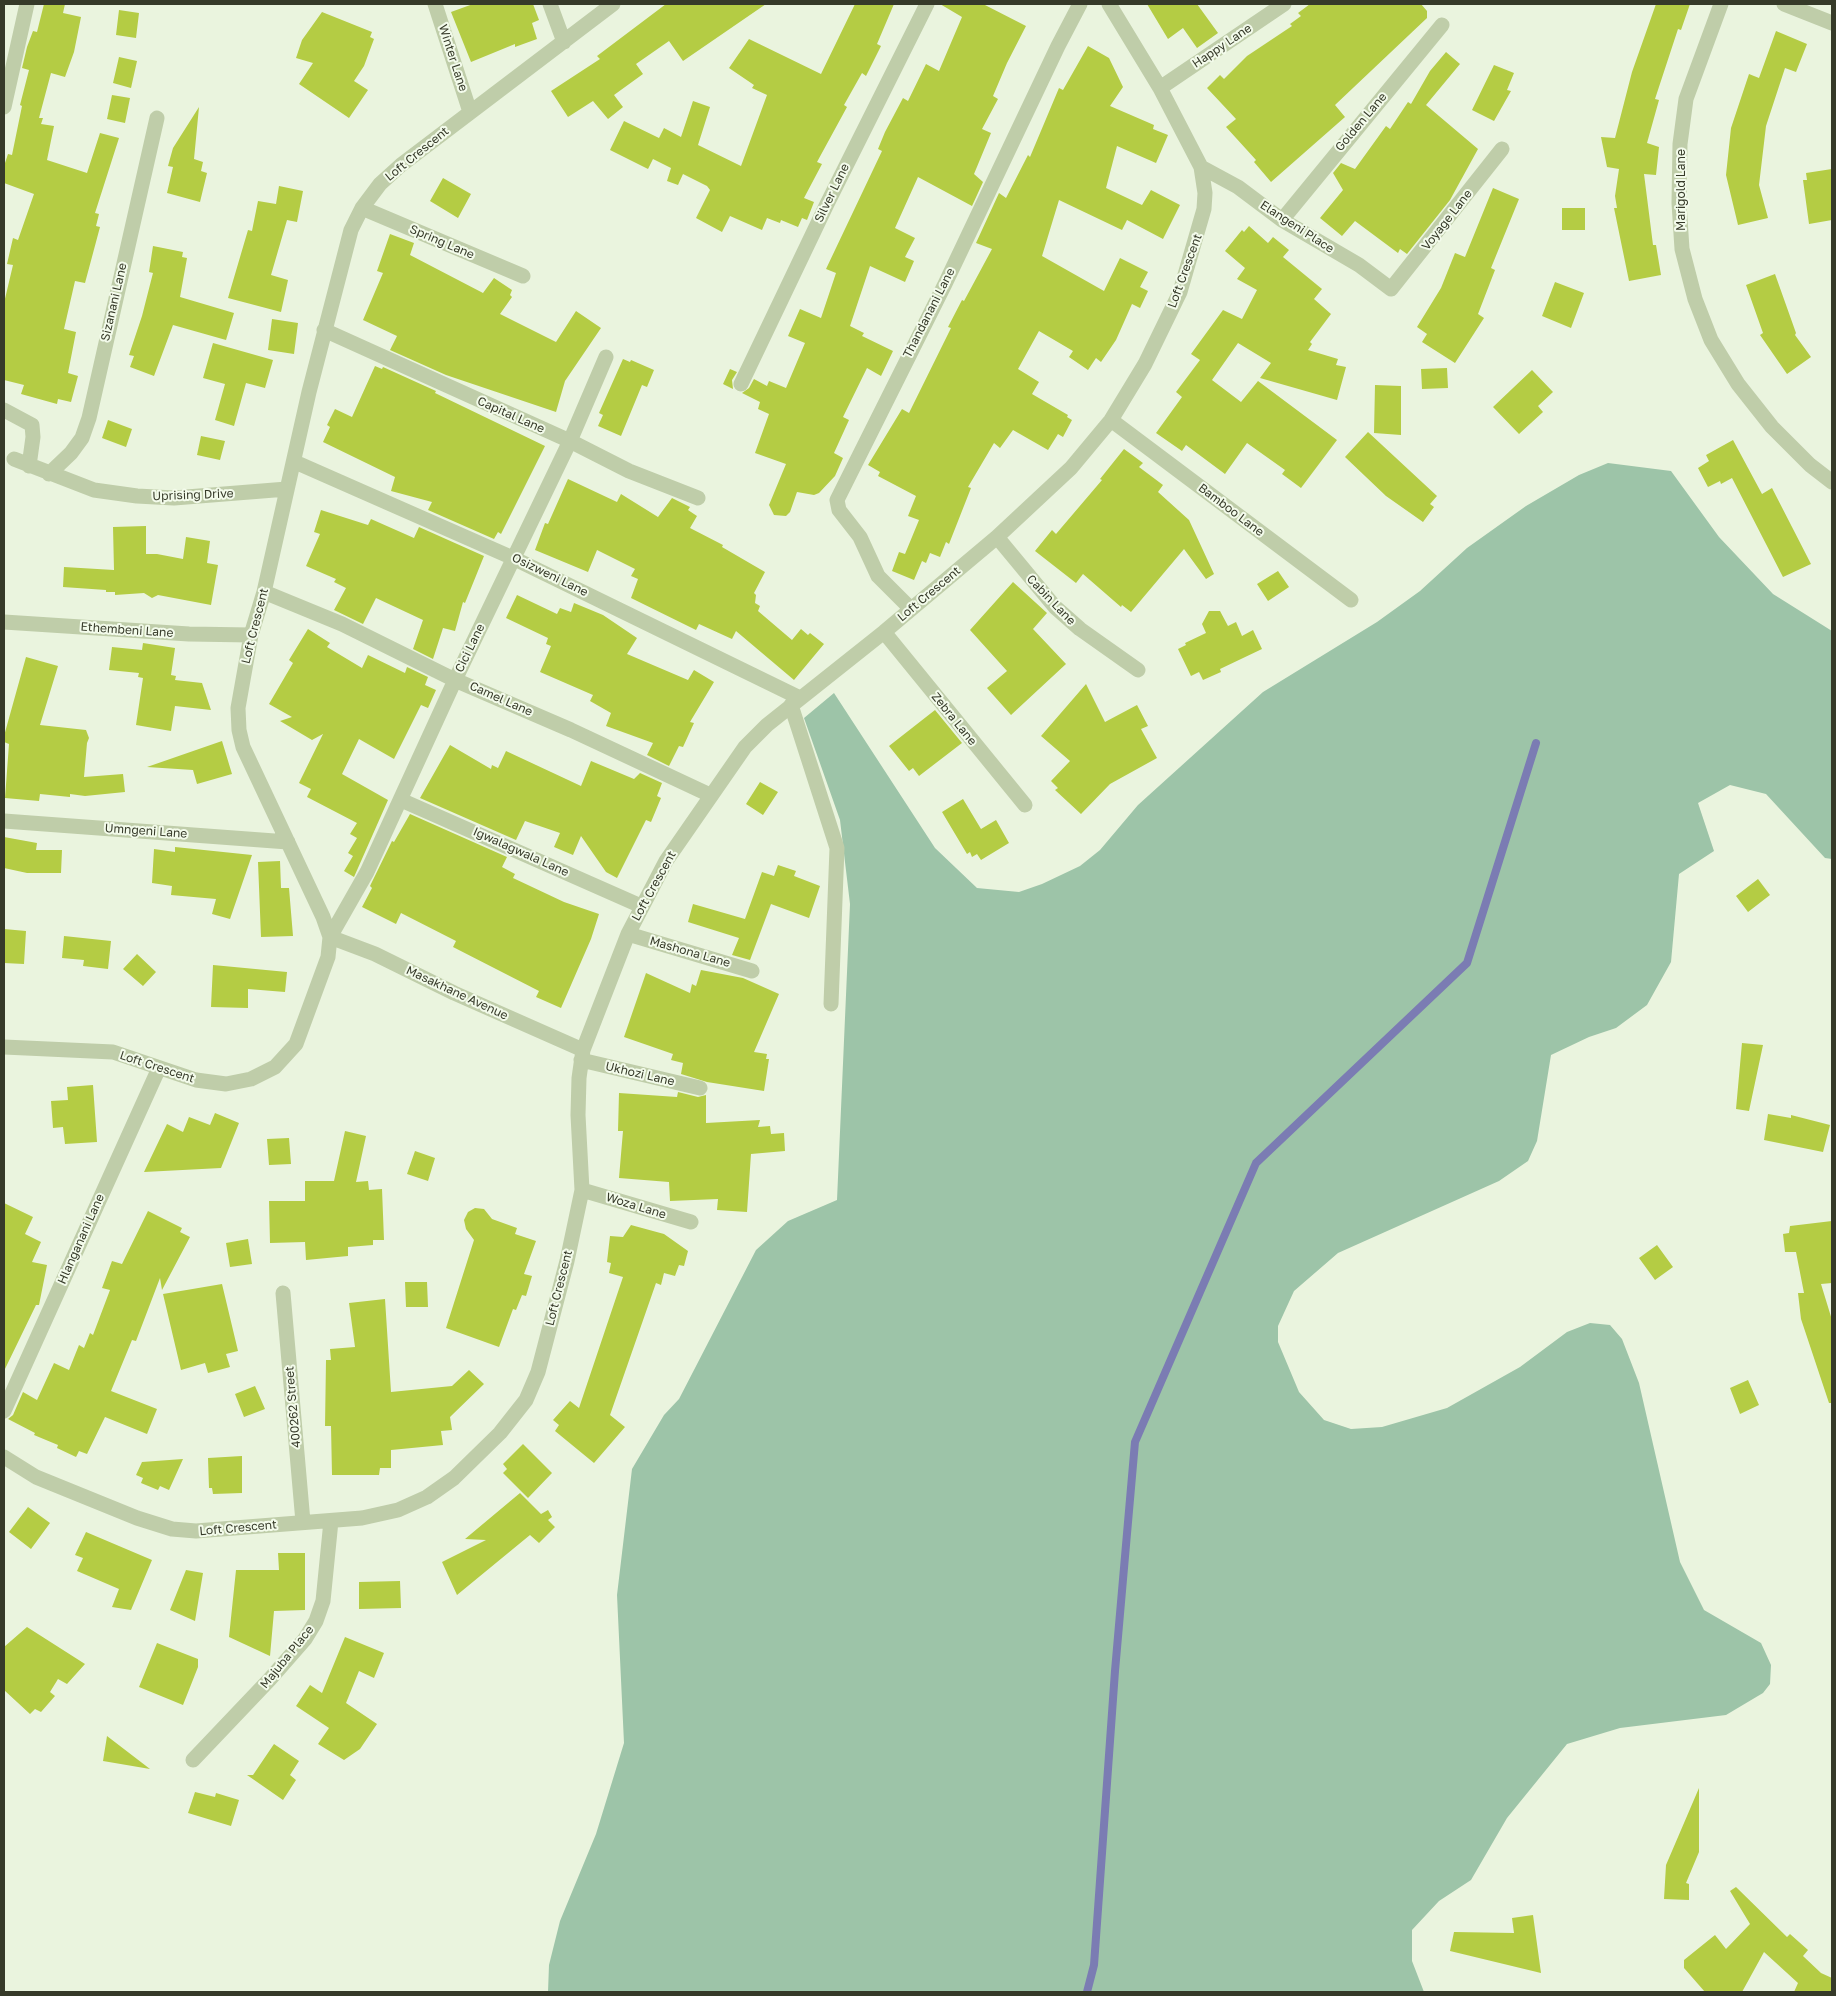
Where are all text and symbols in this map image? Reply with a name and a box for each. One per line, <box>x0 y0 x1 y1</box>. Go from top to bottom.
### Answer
street label: Happy Lane <box>1190 21 1254 71</box>
street label: Winter Lane <box>435 23 471 93</box>
street label: Golden Lane <box>1332 90 1390 154</box>
street label: Loft Crescent <box>382 124 452 184</box>
street label: Marigold Lane <box>1674 149 1688 231</box>
street label: Silver Lane <box>812 161 852 225</box>
street label: Voyage Lane <box>1419 187 1475 253</box>
street label: Elangeni Place <box>1257 198 1337 256</box>
street label: Spring Lane <box>408 222 476 262</box>
street label: Loft Crescent <box>1165 232 1205 310</box>
street label: Sizanani Lane <box>98 262 130 342</box>
street label: Thandanani Lane <box>900 266 958 360</box>
street label: Capital Lane <box>475 394 547 436</box>
street label: Bamboo Lane <box>1195 481 1267 539</box>
street label: Uprising Drive <box>152 486 234 504</box>
street label: Osizweni Lane <box>510 550 590 600</box>
street label: Loft Crescent <box>895 564 963 624</box>
street label: Cabin Lane <box>1024 572 1078 628</box>
street label: Loft Crescent <box>239 587 271 665</box>
street label: Ethembeni Lane <box>80 620 174 640</box>
street label: Cici Lane <box>452 621 488 675</box>
street label: Camel Lane <box>467 679 535 719</box>
street label: Zebra Lane <box>928 690 980 748</box>
street label: Umngeni Lane <box>104 821 188 841</box>
street label: Igwalagwala Lane <box>471 824 571 880</box>
street label: Loft Crescent <box>629 849 679 923</box>
street label: Mashona Lane <box>648 934 732 970</box>
street label: Masakhane Avenue <box>404 963 510 1023</box>
street label: Loft Crescent <box>118 1048 196 1086</box>
street label: Ukhozi Lane <box>604 1059 676 1089</box>
street label: Woza Lane <box>604 1190 668 1222</box>
street label: Hlanganani Lane <box>55 1192 107 1286</box>
street label: Loft Crescent <box>543 1249 575 1327</box>
street label: 400262 Street <box>282 1366 304 1448</box>
street label: Loft Crescent <box>199 1517 277 1539</box>
street label: Majuba Place <box>257 1623 317 1691</box>

